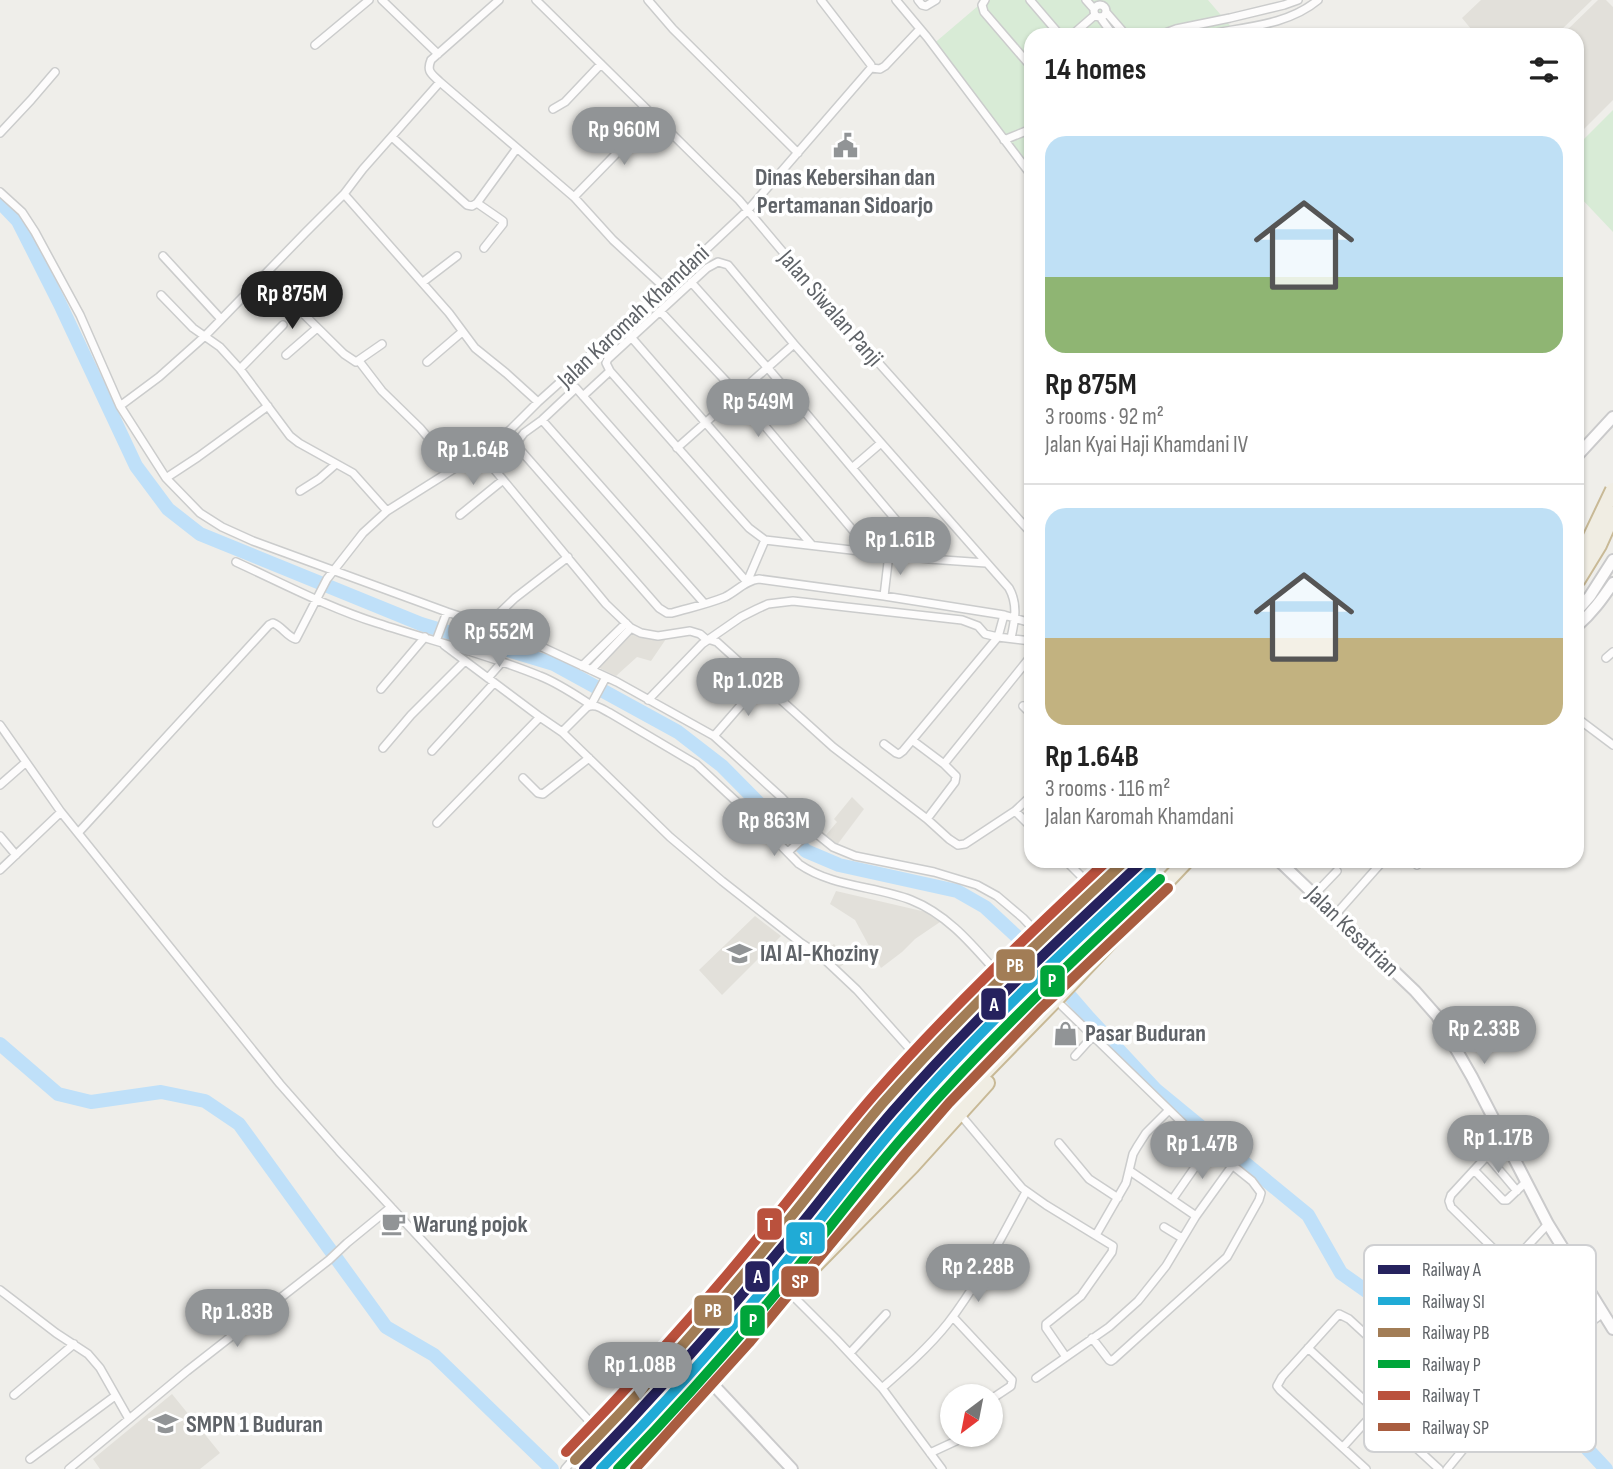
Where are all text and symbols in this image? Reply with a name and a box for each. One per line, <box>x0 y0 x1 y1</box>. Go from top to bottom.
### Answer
icon: filters <box>1525 51 1563 89</box>
text: 14 homes <box>1045 52 1146 88</box>
pin: Rp 960M <box>559 108 689 167</box>
text: Rp 960M <box>588 116 660 144</box>
public building icon: Dinas Kebersihan dan Pertamanan Sidoarjo <box>831 132 859 160</box>
place label: Dinas Kebersihan dan Pertamanan Sidoarjo <box>755 163 935 220</box>
icon: home <box>1241 182 1367 308</box>
street label: Jalan Karomah Khamdani <box>551 239 715 395</box>
street label: Jalan Siwalan Panji <box>771 243 889 373</box>
pin: Rp 875M <box>227 272 357 331</box>
text: Rp 875M <box>257 280 327 308</box>
text: Rp 875M <box>1045 367 1137 403</box>
pin: Rp 549M <box>693 380 823 439</box>
text: Rp 549M <box>722 388 794 416</box>
text: 3 rooms · 92 m² <box>1045 403 1164 431</box>
pin: Rp 1.64B <box>401 428 545 487</box>
text: Jalan Kyai Haji Khamdani IV <box>1045 431 1248 459</box>
text: Rp 1.64B <box>437 436 509 464</box>
pin: Rp 1.61B <box>828 518 972 577</box>
text: Rp 1.61B <box>865 526 935 554</box>
icon: home <box>1241 554 1367 680</box>
pin: Rp 552M <box>434 610 564 669</box>
text: Rp 552M <box>464 618 534 646</box>
pin: Rp 1.02B <box>676 658 820 718</box>
text: Rp 1.02B <box>712 667 784 695</box>
text: Rp 1.64B <box>1045 739 1139 775</box>
text: 3 rooms · 116 m² <box>1045 775 1170 803</box>
pin: Rp 863M <box>709 798 839 858</box>
text: Jalan Karomah Khamdani <box>1045 803 1234 831</box>
text: Rp 863M <box>738 807 810 835</box>
street label: Jalan Kesatrian <box>1299 879 1405 983</box>
school or university icon: IAI Al-Khoziny <box>726 939 754 967</box>
place label: IAI Al-Khoziny <box>760 939 879 968</box>
line badge: PB <box>995 948 1036 982</box>
text: PB <box>1006 955 1024 978</box>
line badge: P <box>1039 964 1066 998</box>
text: P <box>1048 970 1057 993</box>
line badge: A <box>980 987 1007 1021</box>
text: A <box>988 994 999 1017</box>
pin: Rp 2.33B <box>1412 1006 1556 1066</box>
text: Rp 2.33B <box>1448 1015 1520 1043</box>
shop icon: Pasar Buduran <box>1051 1019 1079 1047</box>
place label: Pasar Buduran <box>1085 1019 1206 1048</box>
pin: Rp 1.17B <box>1426 1116 1570 1175</box>
pin: Rp 1.47B <box>1130 1122 1274 1181</box>
text: Rp 1.17B <box>1463 1124 1533 1152</box>
text: Rp 1.47B <box>1166 1130 1238 1158</box>
line badge: T <box>756 1207 783 1241</box>
cafe icon: Warung pojok <box>379 1210 407 1238</box>
place label: Warung pojok <box>413 1210 528 1239</box>
text: T <box>765 1214 773 1237</box>
line badge: SI <box>785 1221 826 1255</box>
text: SI <box>800 1228 812 1251</box>
pin: Rp 2.28B <box>906 1244 1050 1304</box>
legend <box>1364 1245 1596 1452</box>
text: Rp 2.28B <box>942 1253 1014 1281</box>
text: Railway A <box>1422 1259 1482 1282</box>
line badge: A <box>744 1260 771 1293</box>
line badge: SP <box>780 1265 820 1298</box>
text: A <box>752 1266 763 1289</box>
text: SP <box>791 1271 809 1294</box>
pin: Rp 1.83B <box>165 1290 309 1349</box>
text: Railway SI <box>1422 1291 1485 1314</box>
line badge: PB <box>693 1294 733 1327</box>
text: Rp 1.83B <box>201 1298 273 1326</box>
text: PB <box>704 1300 722 1323</box>
line badge: P <box>739 1304 766 1337</box>
text: P <box>749 1310 758 1333</box>
text: Railway PB <box>1422 1322 1489 1345</box>
pin: Rp 1.08B <box>568 1342 712 1402</box>
text: Rp 1.08B <box>604 1351 676 1379</box>
text: Railway P <box>1422 1354 1481 1377</box>
north arrow <box>940 1384 1003 1447</box>
map controls <box>940 1384 1003 1447</box>
text: Railway T <box>1422 1385 1481 1408</box>
school or university icon: SMPN 1 Buduran <box>152 1410 180 1438</box>
place label: SMPN 1 Buduran <box>186 1410 323 1439</box>
text: Railway SP <box>1422 1417 1489 1440</box>

